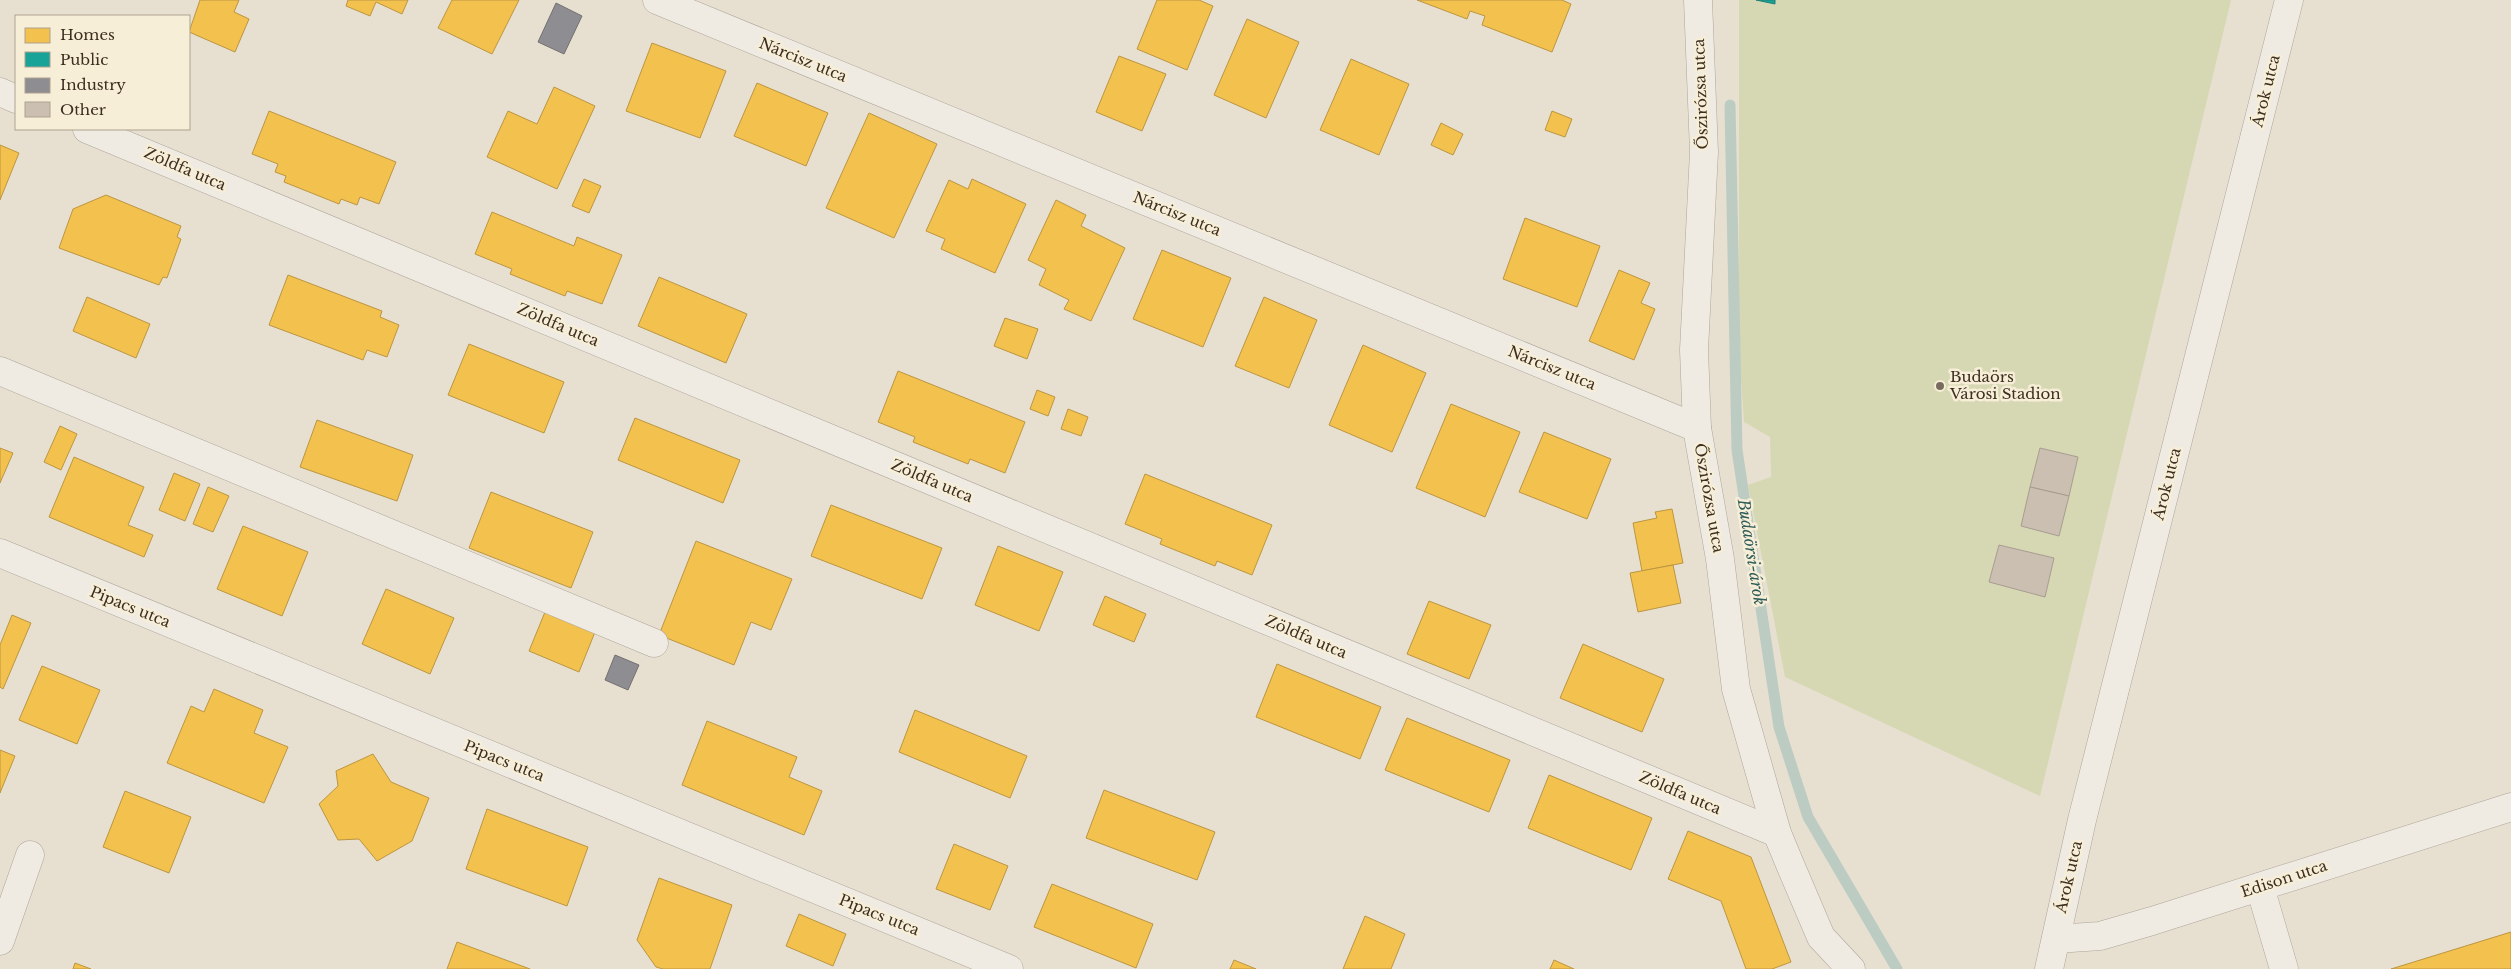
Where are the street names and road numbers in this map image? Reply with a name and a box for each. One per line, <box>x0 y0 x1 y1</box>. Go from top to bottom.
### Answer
street label: Nárcisz utca <box>757 33 850 86</box>
street label: Őszirózsa utca <box>1689 38 1712 150</box>
street label: Árok utca <box>2247 52 2284 130</box>
street label: Zöldfa utca <box>141 143 230 195</box>
street label: Nárcisz utca <box>1131 187 1224 240</box>
street label: Zöldfa utca <box>514 299 603 351</box>
street label: Nárcisz utca <box>1506 341 1599 394</box>
street label: Őszirózsa utca <box>1691 442 1729 555</box>
street label: Árok utca <box>2148 445 2185 523</box>
street label: Zöldfa utca <box>888 455 977 507</box>
street label: Pipacs utca <box>87 582 174 632</box>
street label: Zöldfa utca <box>1262 611 1351 663</box>
street label: Pipacs utca <box>461 736 548 786</box>
street label: Zöldfa utca <box>1636 767 1725 819</box>
street label: Árok utca <box>2051 838 2086 916</box>
street label: Edison utca <box>2238 855 2330 901</box>
street label: Pipacs utca <box>836 890 923 940</box>

